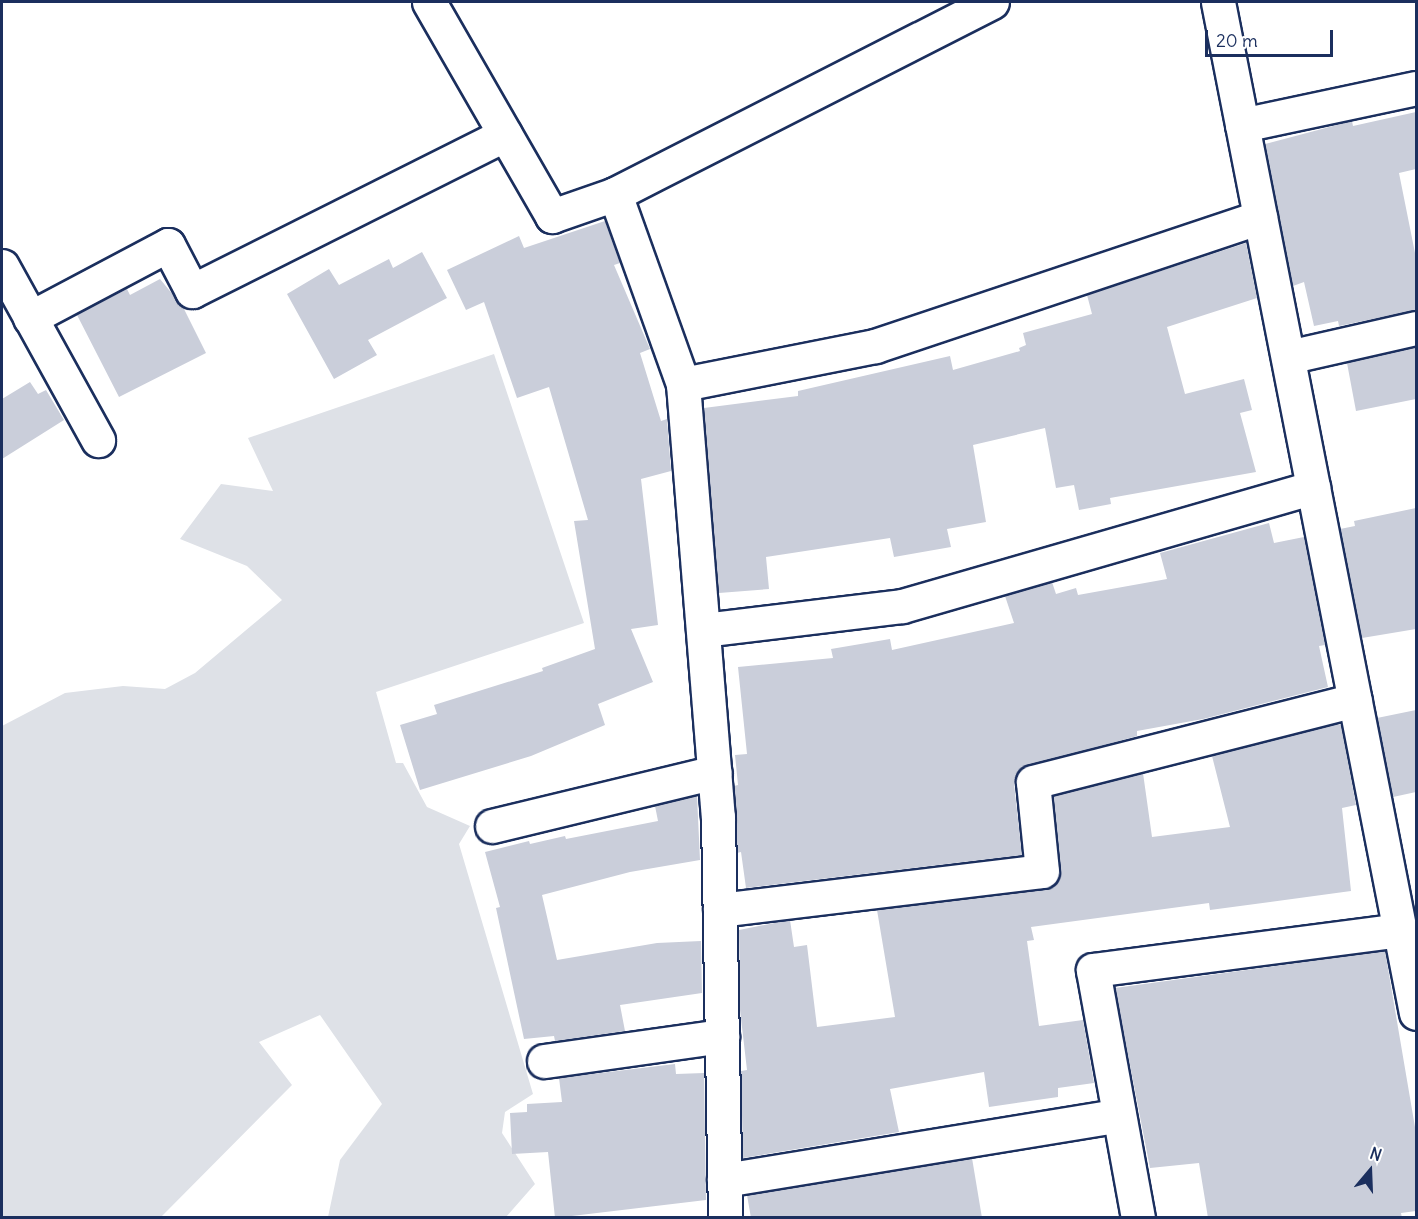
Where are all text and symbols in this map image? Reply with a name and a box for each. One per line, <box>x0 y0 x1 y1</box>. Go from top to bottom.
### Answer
scale bar <box>1208 18 1336 56</box>
text: 20 m <box>1216 29 1258 52</box>
north arrow <box>1340 1141 1400 1201</box>
text: N <box>1367 1143 1384 1165</box>

